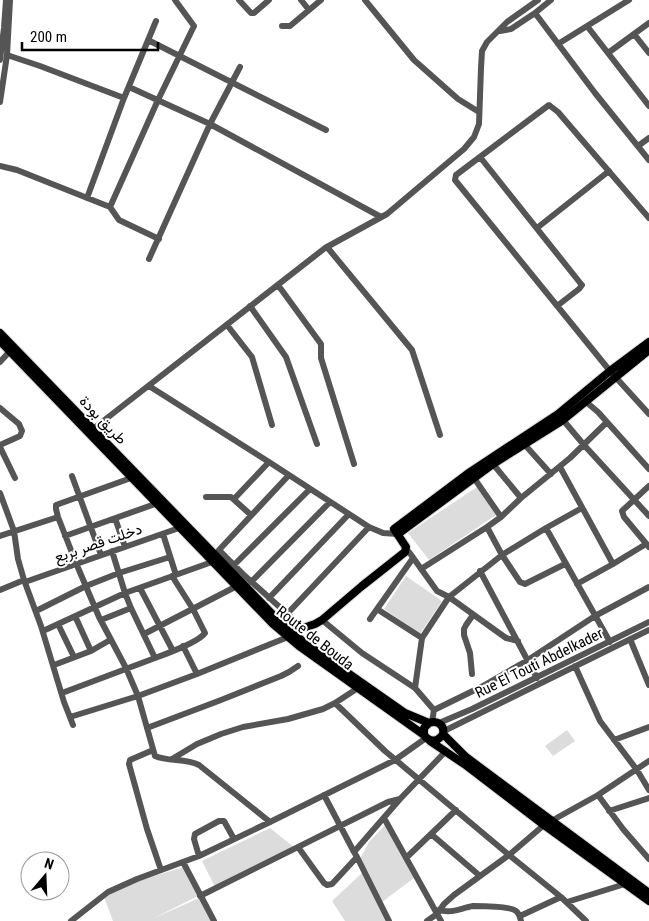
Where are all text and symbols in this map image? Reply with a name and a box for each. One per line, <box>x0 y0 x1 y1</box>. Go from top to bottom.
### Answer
scale bar <box>22 20 159 52</box>
text: 200 m <box>30 28 67 46</box>
street label: طريق بودة <box>75 392 131 449</box>
street label: دخلت قصر بربع <box>52 520 145 568</box>
street label: Route de Bouda <box>273 602 357 674</box>
street label: Rue El Touti Abdelkader <box>472 624 606 702</box>
north arrow <box>20 851 70 901</box>
text: N <box>43 855 56 873</box>

